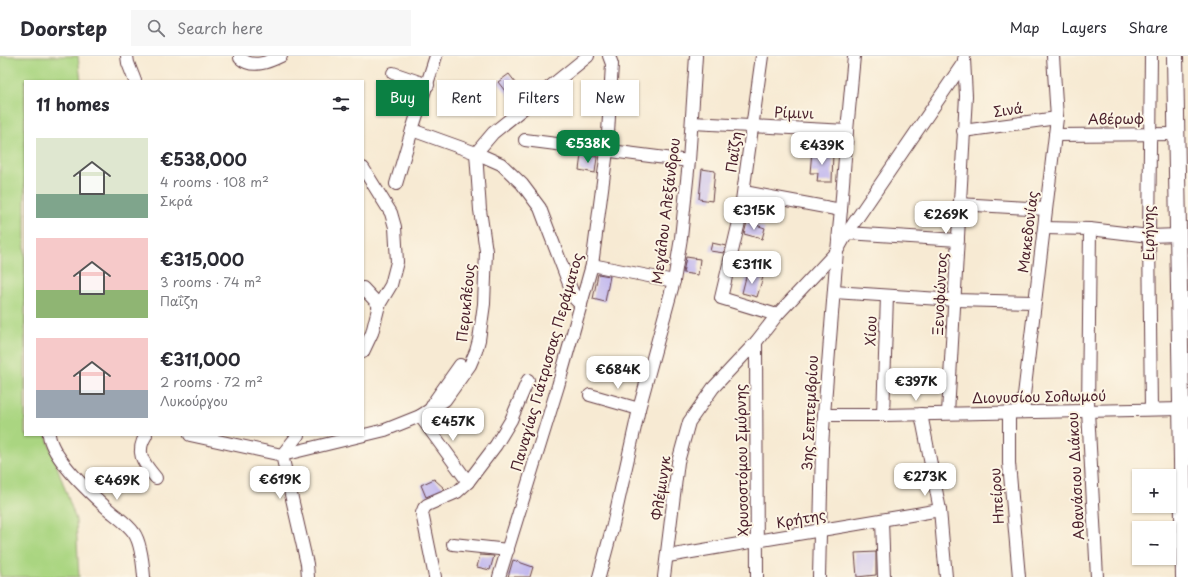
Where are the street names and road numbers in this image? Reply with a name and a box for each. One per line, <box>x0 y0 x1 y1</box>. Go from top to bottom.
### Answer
street label: Σινά <box>992 97 1024 122</box>
street label: Ρίμινι <box>774 101 814 124</box>
street label: Αβέρωφ <box>1088 108 1144 129</box>
street label: Παΐζη <box>720 130 747 174</box>
street label: Μεγάλου Αλεξάνδρου <box>646 137 685 285</box>
street label: Μακεδονίας <box>1012 190 1043 274</box>
street label: Ειρήνης <box>1138 205 1159 261</box>
street label: Παναγίας Γιάτρισσας Περάματος <box>505 250 588 474</box>
street label: Ξενοφώντος <box>927 252 952 336</box>
street label: Περικλέους <box>451 262 480 343</box>
street label: Χίου <box>859 315 882 346</box>
street label: 3ης Σεπτεμβρίου <box>796 355 823 471</box>
street label: Χρυσοστόμου Σμύρνης <box>730 384 753 536</box>
street label: Διονυσίου Σολωμού <box>972 385 1106 408</box>
street label: Αθανάσιου Διάκου <box>1062 412 1089 541</box>
street label: Φλέμινγκ <box>646 454 675 522</box>
street label: Ηπείρου <box>984 467 1009 525</box>
street label: Κρήτης <box>774 504 828 533</box>

